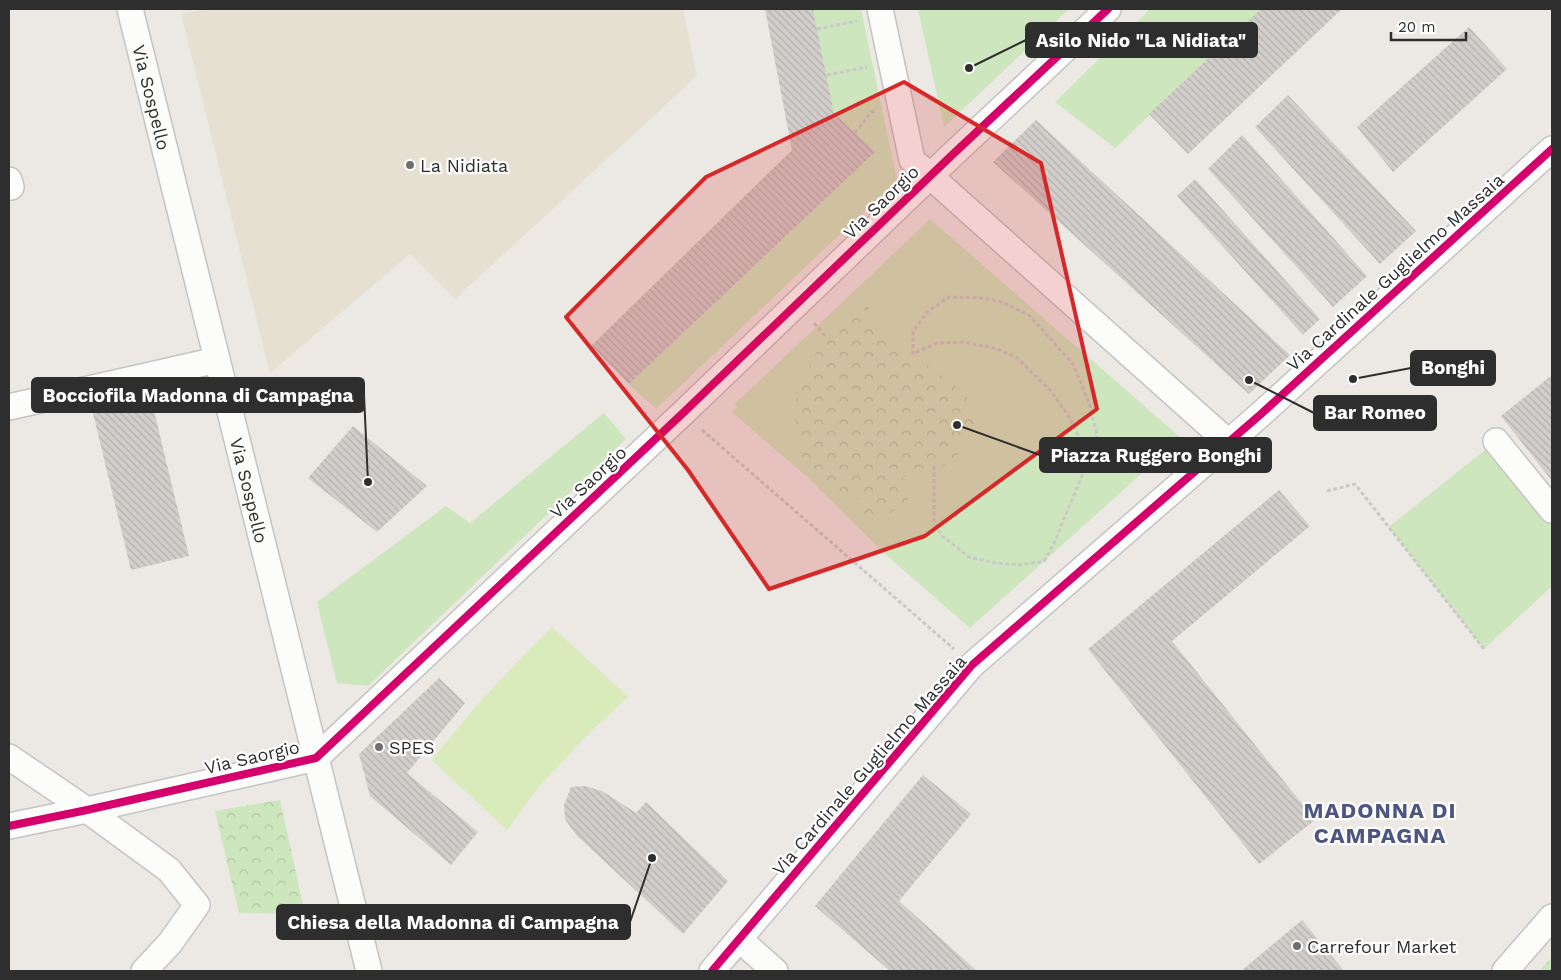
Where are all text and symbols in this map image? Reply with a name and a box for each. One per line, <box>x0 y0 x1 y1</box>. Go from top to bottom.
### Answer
scale bar <box>1391 10 1466 42</box>
text: 20 m <box>1398 18 1436 36</box>
callout: Asilo Nido "La Nidiata" <box>1026 23 1257 57</box>
text: Asilo Nido "La Nidiata" <box>1036 29 1246 52</box>
street label: Via Sospello <box>129 42 175 152</box>
place label: La Nidiata <box>420 155 508 176</box>
marker: La Nidiata <box>404 159 416 171</box>
street label: Via Saorgio <box>839 161 923 243</box>
street label: Via Cardinale Guglielmo Massaia <box>1282 169 1508 375</box>
callout: Bonghi <box>1411 351 1495 385</box>
text: Bonghi <box>1421 356 1485 379</box>
callout: Bocciofila Madonna di Campagna <box>32 378 364 412</box>
text: Bocciofila Madonna di Campagna <box>42 384 354 407</box>
callout: Bar Romeo <box>1314 396 1436 430</box>
text: Bar Romeo <box>1324 401 1426 424</box>
street label: Via Sospello <box>226 436 273 545</box>
callout: Piazza Ruggero Bonghi <box>1040 438 1271 472</box>
street label: Via Saorgio <box>545 441 631 523</box>
text: Piazza Ruggero Bonghi <box>1050 444 1262 467</box>
street label: Via Cardinale Guglielmo Massaia <box>768 651 970 879</box>
street label: Via Saorgio <box>202 736 302 778</box>
place label: SPES <box>389 737 435 758</box>
marker: SPES <box>373 741 385 753</box>
district label: MADONNA DI CAMPAGNA <box>1303 798 1457 848</box>
callout: Chiesa della Madonna di Campagna <box>277 905 630 939</box>
text: Chiesa della Madonna di Campagna <box>287 911 619 934</box>
place label: Carrefour Market <box>1307 936 1457 957</box>
marker: Carrefour Market <box>1291 940 1303 952</box>

